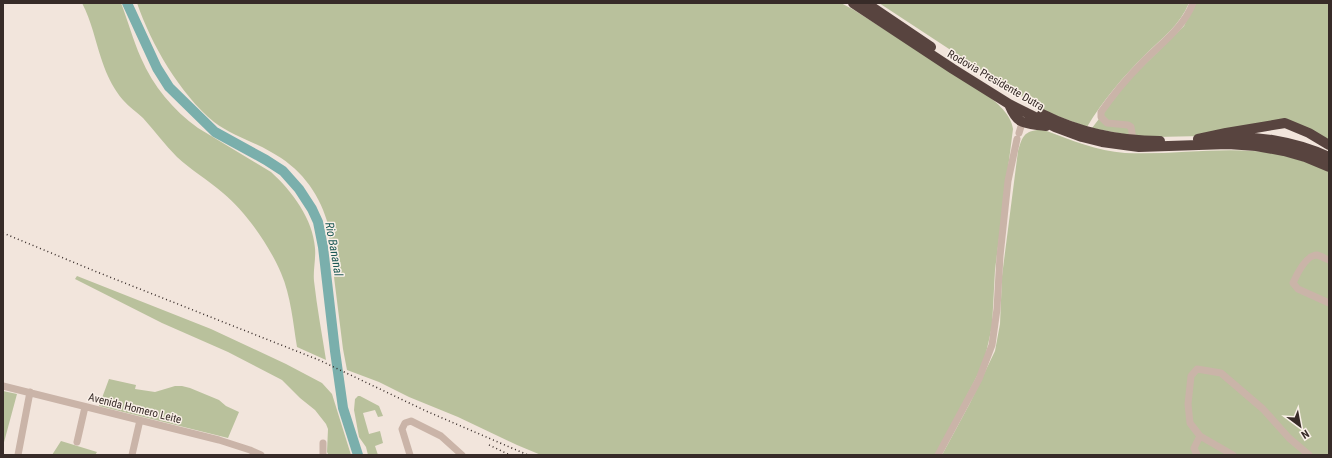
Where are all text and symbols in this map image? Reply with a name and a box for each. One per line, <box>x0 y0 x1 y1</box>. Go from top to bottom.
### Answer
street label: Rodovia Presidente Dutra <box>945 47 1046 113</box>
water label: Rio Bananal <box>322 221 346 277</box>
street label: Avenida Homero Leite <box>87 391 183 426</box>
north arrow <box>1280 406 1320 446</box>
text: N <box>1299 427 1311 441</box>

